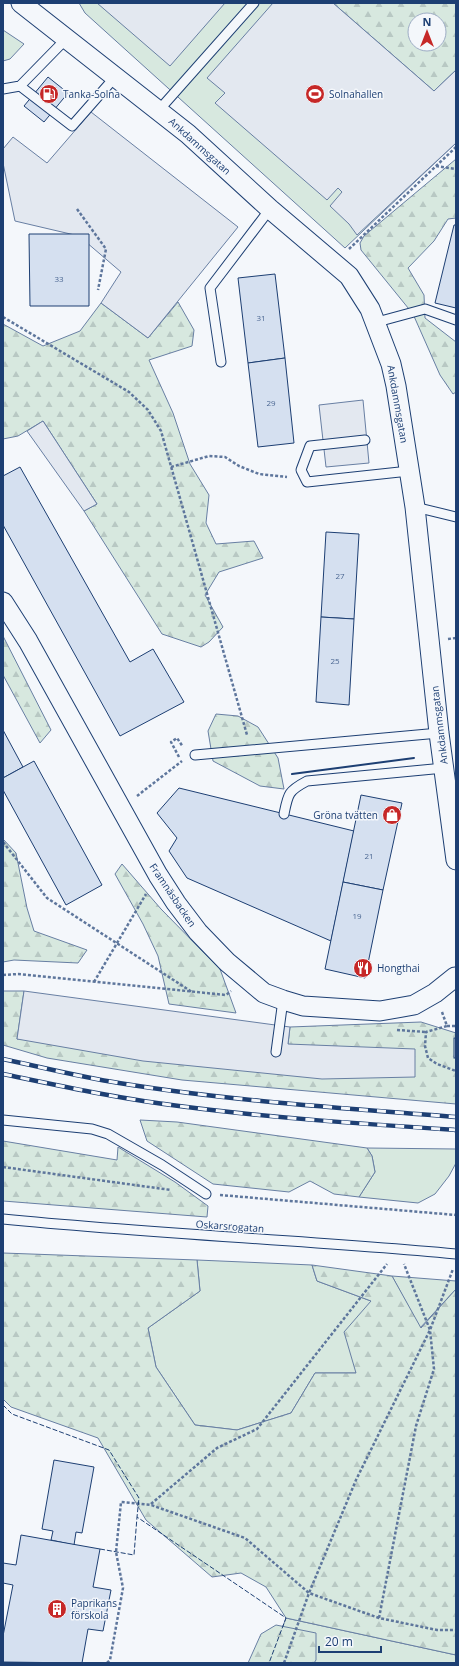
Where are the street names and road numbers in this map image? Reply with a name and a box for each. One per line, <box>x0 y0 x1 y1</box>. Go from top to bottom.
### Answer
street label: Ankdammsgatan <box>166 114 234 178</box>
street label: Ankdammsgatan <box>384 364 412 444</box>
street label: Ankdammsgatan <box>427 685 451 765</box>
street label: Framnäsbacken <box>147 860 199 930</box>
street label: Oskarsrogatan <box>195 1217 265 1235</box>

